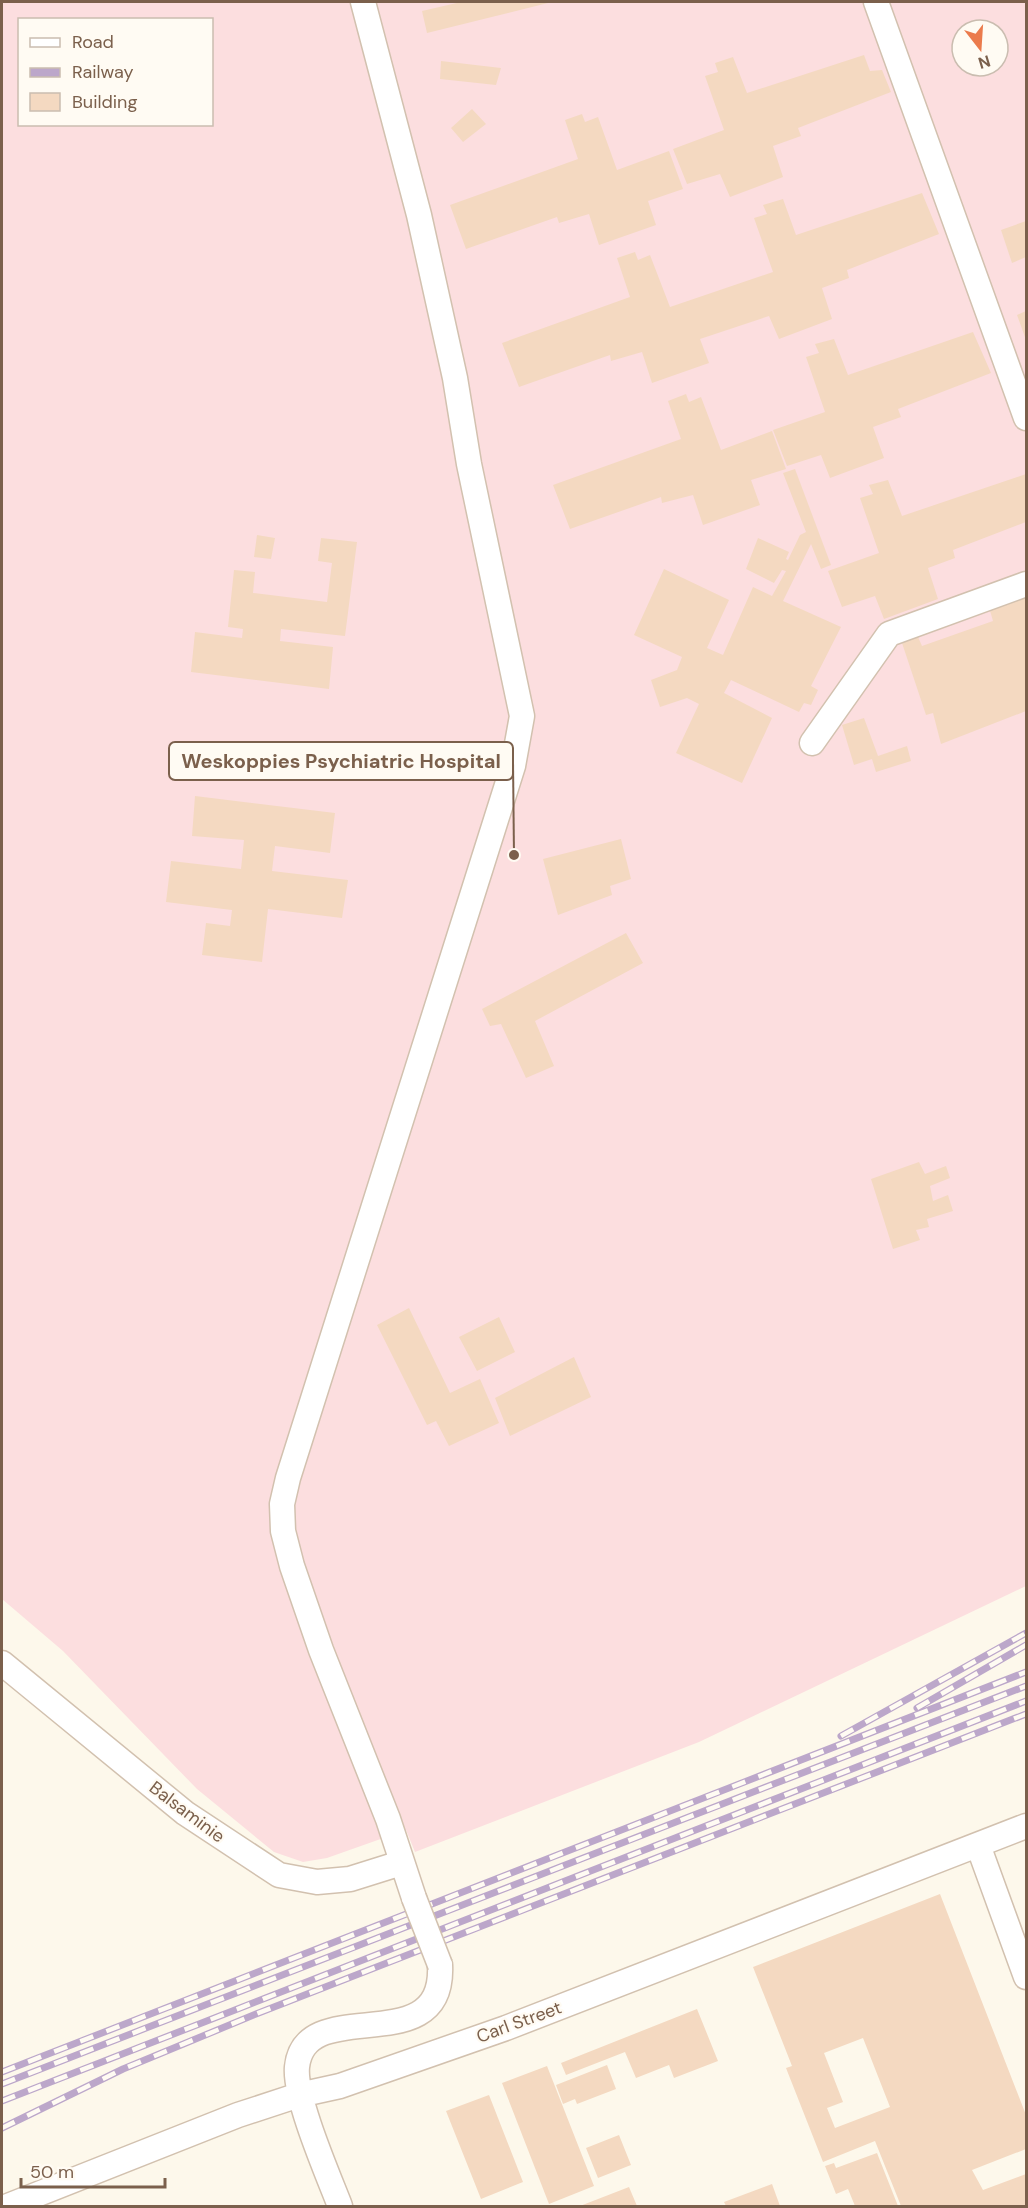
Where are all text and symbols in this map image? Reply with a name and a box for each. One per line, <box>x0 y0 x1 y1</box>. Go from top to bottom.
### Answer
legend <box>18 18 213 126</box>
north arrow <box>950 18 1010 78</box>
text: Road <box>72 30 114 54</box>
text: N <box>976 50 993 74</box>
text: Railway <box>72 60 134 84</box>
text: Building <box>72 90 137 114</box>
callout: Weskoppies Psychiatric Hospital <box>169 742 513 780</box>
text: Weskoppies Psychiatric Hospital <box>181 748 501 774</box>
street label: Balsaminie <box>144 1776 230 1848</box>
street label: Carl Street <box>473 1995 565 2049</box>
scale bar <box>21 2151 165 2189</box>
text: 50 m <box>30 2160 74 2184</box>

